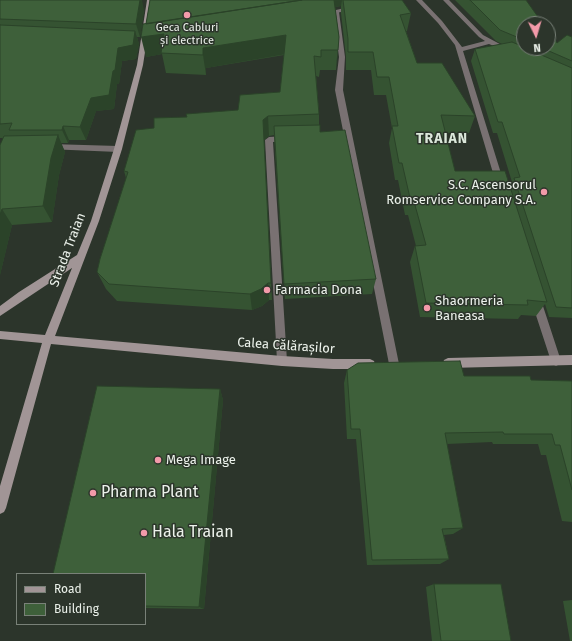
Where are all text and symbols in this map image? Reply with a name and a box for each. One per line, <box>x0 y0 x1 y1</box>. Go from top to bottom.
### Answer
marker: Geca Cabluri și electrice <box>182 10 192 20</box>
north arrow <box>516 16 556 56</box>
place label: Geca Cabluri și electrice <box>156 21 218 47</box>
text: N <box>533 41 541 54</box>
district label: TRAIAN <box>416 131 468 147</box>
place label: S.C. Ascensorul Romservice Company S.A. <box>386 177 536 208</box>
marker: S.C. Ascensorul Romservice Company S.A. <box>539 187 549 197</box>
street label: Strada Traian <box>47 211 89 289</box>
place label: Farmacia Dona <box>275 282 362 298</box>
marker: Farmacia Dona <box>262 285 272 295</box>
place label: Shaormeria Baneasa <box>435 293 503 324</box>
marker: Shaormeria Baneasa <box>422 303 432 313</box>
street label: Calea Călărașilor <box>237 335 335 357</box>
place label: Mega Image <box>166 452 236 468</box>
marker: Mega Image <box>153 455 163 465</box>
place label: Pharma Plant <box>101 483 198 503</box>
marker: Pharma Plant <box>88 488 98 498</box>
place label: Hala Traian <box>152 523 234 543</box>
marker: Hala Traian <box>139 528 149 538</box>
legend <box>16 573 146 625</box>
text: Road <box>54 582 82 596</box>
text: Building <box>54 602 99 616</box>

